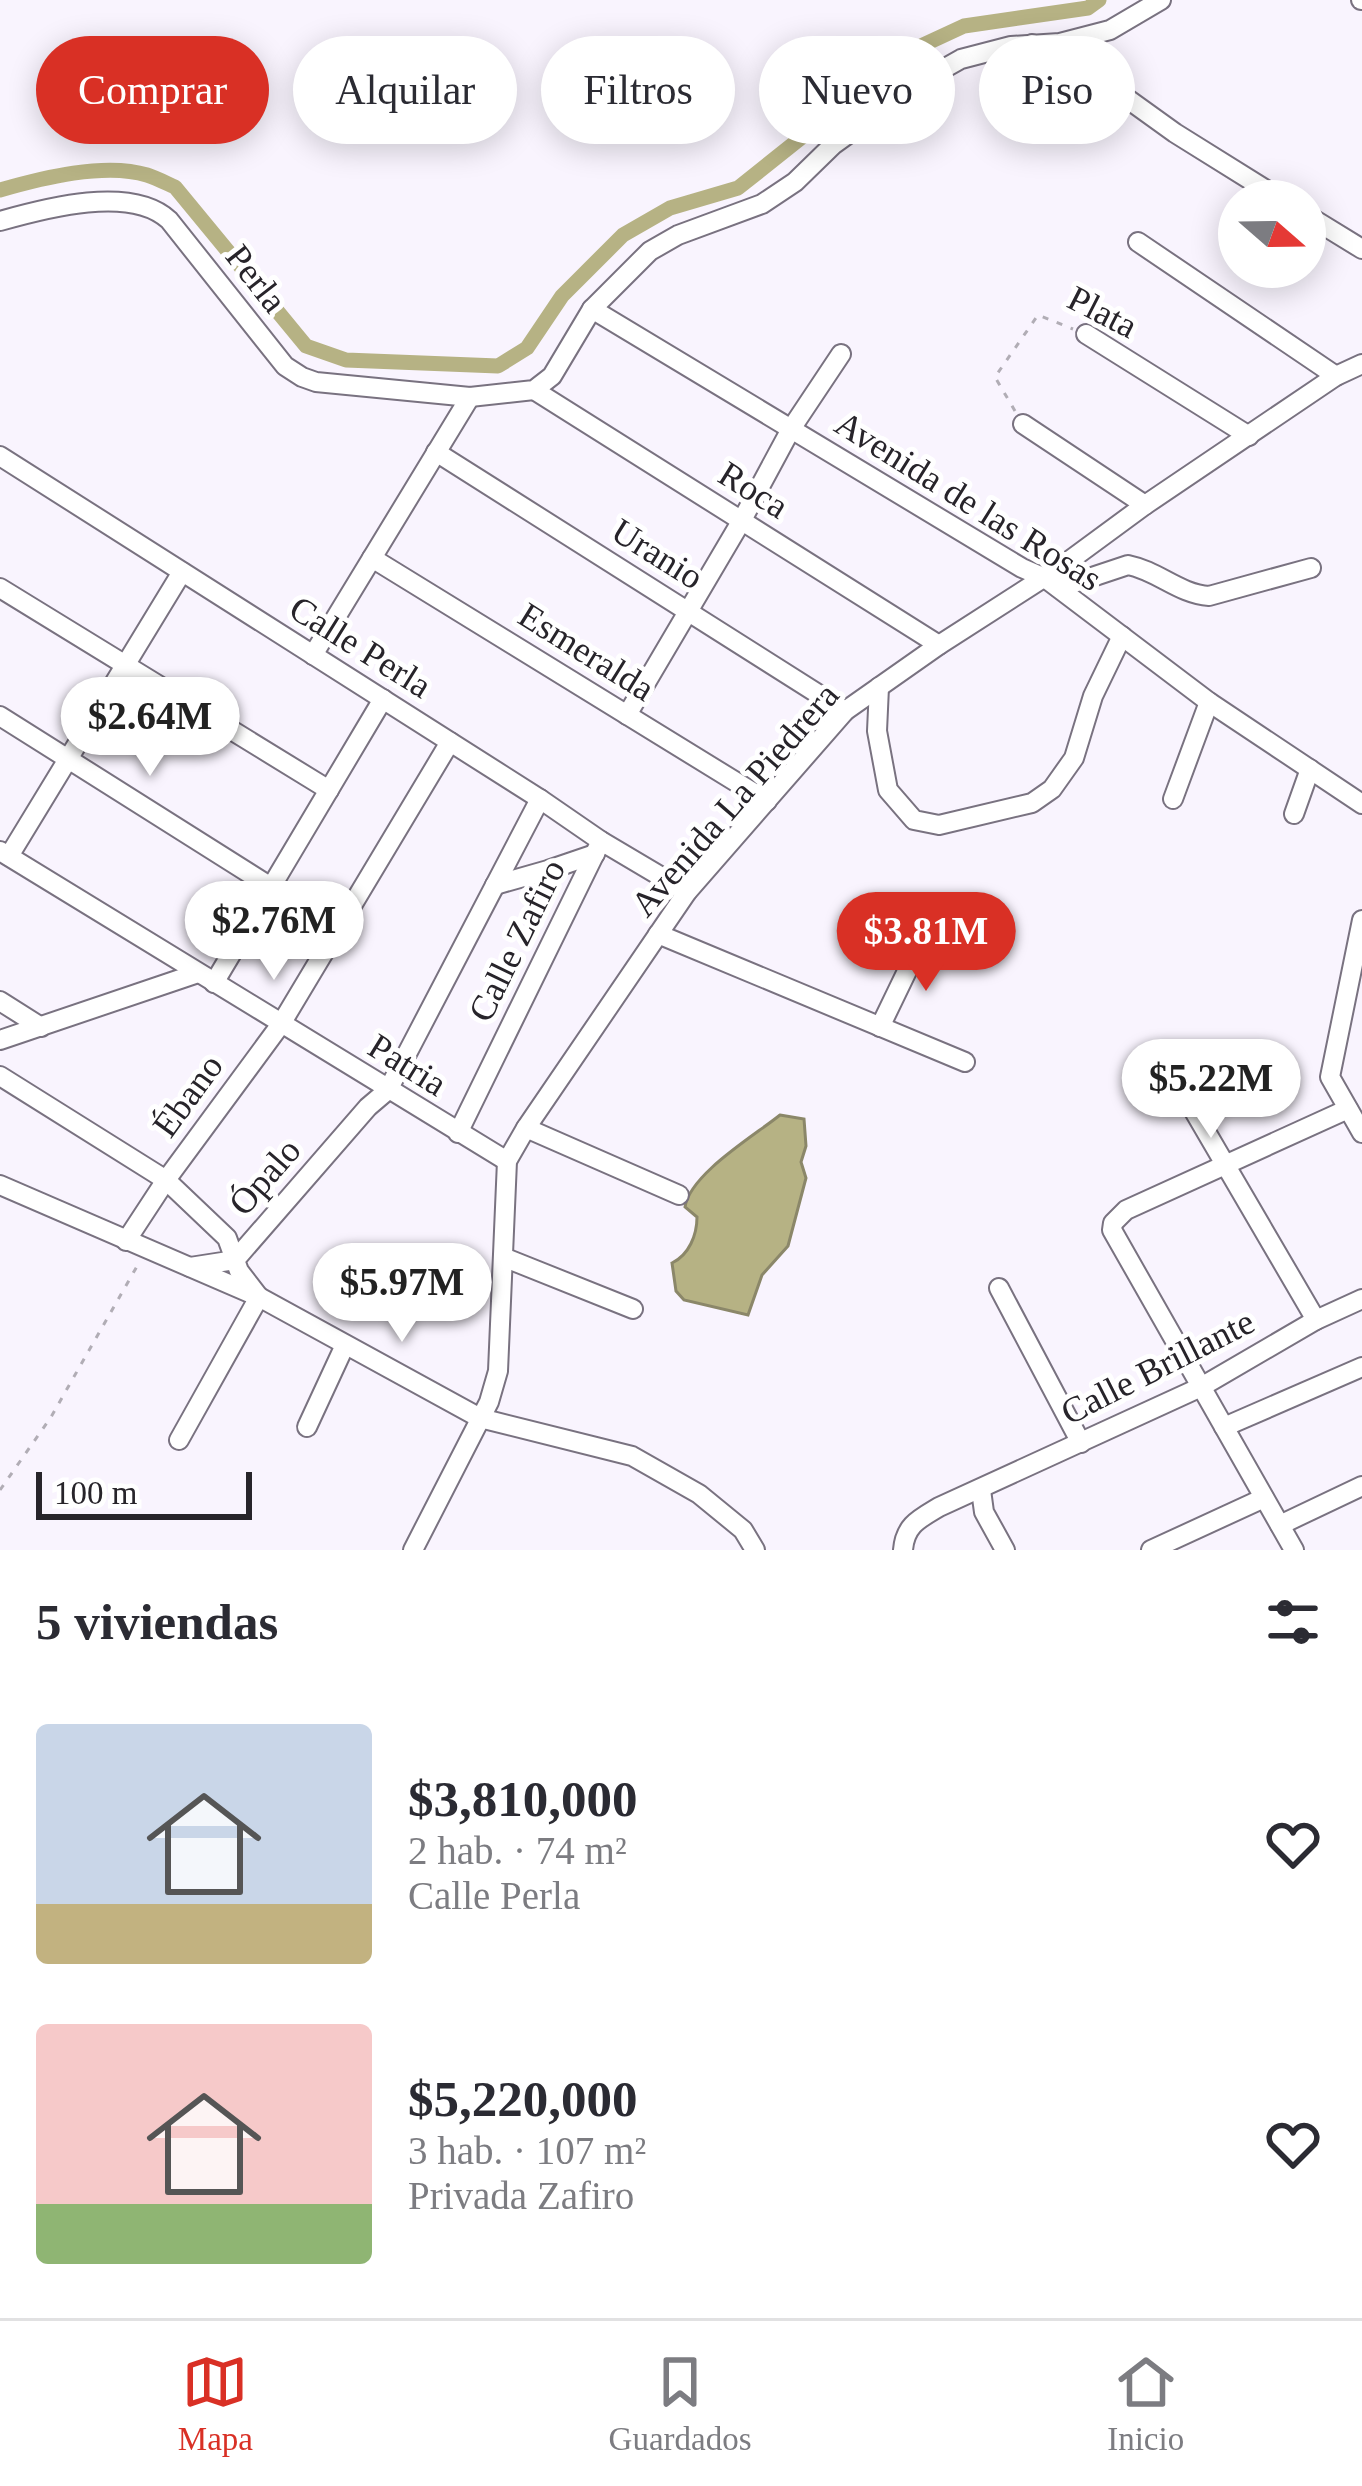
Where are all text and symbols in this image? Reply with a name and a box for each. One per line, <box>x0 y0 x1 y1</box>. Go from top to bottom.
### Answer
chip: Comprar <box>36 36 269 144</box>
chip: Alquilar <box>293 36 517 144</box>
chip: Filtros <box>541 36 735 144</box>
chip: Nuevo <box>759 36 955 144</box>
chip: Piso <box>979 36 1135 144</box>
north arrow <box>1218 180 1326 288</box>
map controls <box>1218 180 1326 288</box>
street label: Perla <box>218 237 295 320</box>
street label: Plata <box>1061 278 1144 346</box>
street label: Avenida de las Rosas <box>828 403 1109 599</box>
street label: Roca <box>712 453 795 526</box>
street label: Uranio <box>604 510 710 597</box>
street label: Calle Perla <box>282 588 438 706</box>
street label: Esmeralda <box>511 595 662 709</box>
street label: Avenida La Piedrera <box>623 675 847 924</box>
pin: $2.64M <box>52 677 248 779</box>
text: $2.64M <box>88 694 212 737</box>
street label: Calle Zafiro <box>461 853 573 1028</box>
pin: $2.76M <box>176 881 372 983</box>
pin: $3.81M <box>828 892 1024 994</box>
text: $2.76M <box>212 898 336 941</box>
text: $3.81M <box>864 909 988 952</box>
street label: Patria <box>361 1026 454 1104</box>
pin: $5.22M <box>1113 1039 1309 1141</box>
street label: Ébano <box>145 1047 231 1145</box>
text: $5.22M <box>1149 1056 1273 1099</box>
street label: Ópalo <box>221 1130 309 1223</box>
pin: $5.97M <box>304 1243 500 1345</box>
text: $5.97M <box>340 1260 464 1303</box>
street label: Calle Brillante <box>1054 1301 1261 1433</box>
scale bar <box>36 1466 252 1519</box>
text: 100 m <box>54 1475 137 1511</box>
icon: filters <box>1260 1589 1326 1655</box>
text: 5 viviendas <box>36 1594 278 1650</box>
text: $3,810,000 <box>408 1771 638 1827</box>
icon: home <box>132 1772 276 1916</box>
icon: heart <box>1260 1811 1326 1877</box>
text: 2 hab. · 74 m² <box>408 1829 627 1872</box>
text: Calle Perla <box>408 1874 580 1917</box>
text: $5,220,000 <box>408 2071 638 2127</box>
icon: home <box>132 2072 276 2216</box>
icon: heart <box>1260 2111 1326 2177</box>
text: 3 hab. · 107 m² <box>408 2129 646 2172</box>
text: Privada Zafiro <box>408 2174 634 2217</box>
tab: Mapa <box>178 2349 253 2458</box>
tab: Guardados <box>609 2349 752 2458</box>
tab: Inicio <box>1107 2349 1184 2458</box>

